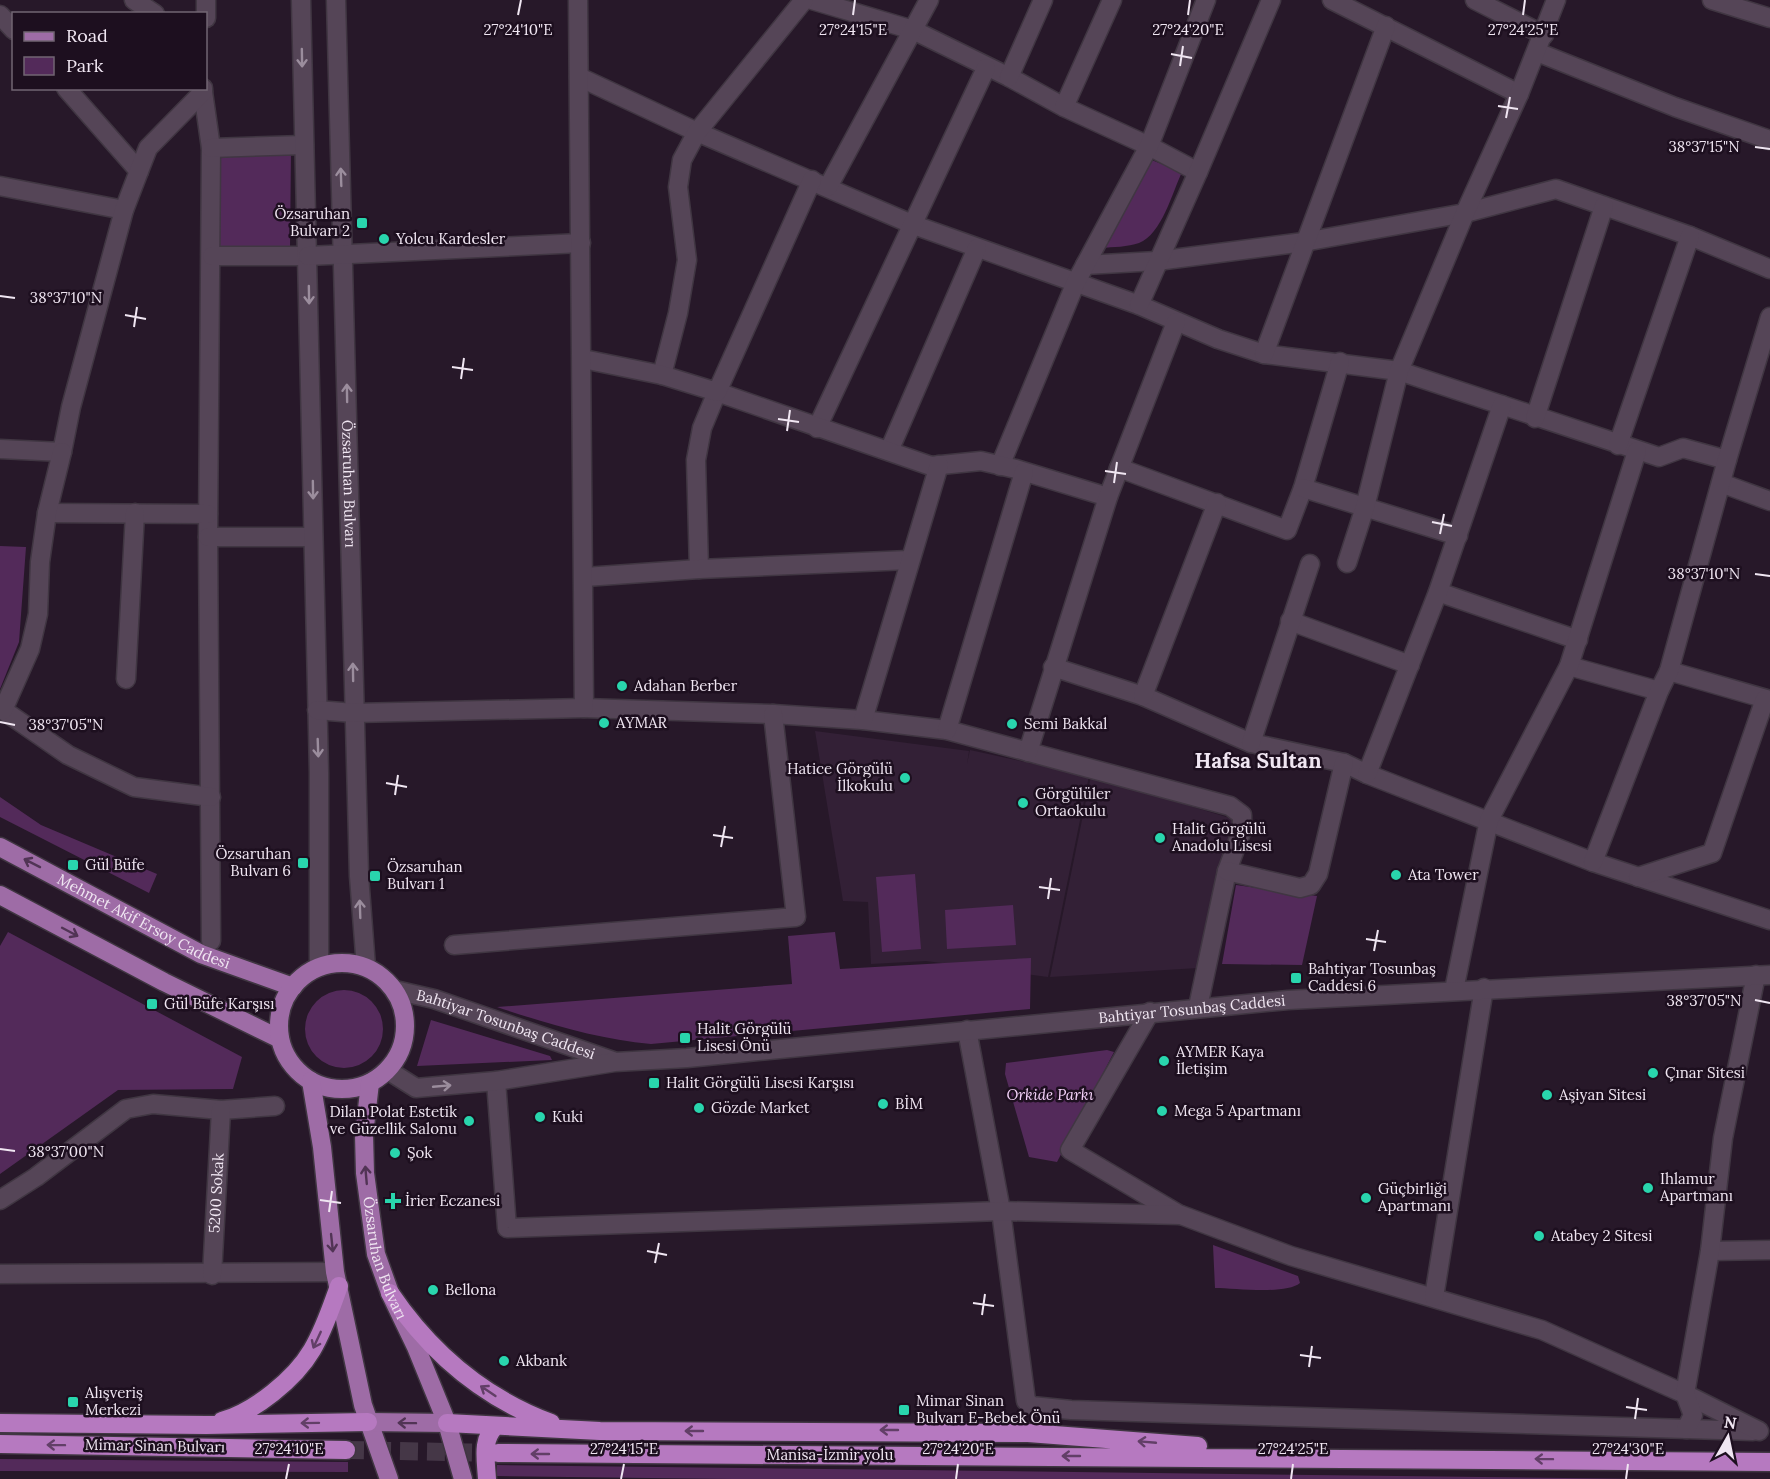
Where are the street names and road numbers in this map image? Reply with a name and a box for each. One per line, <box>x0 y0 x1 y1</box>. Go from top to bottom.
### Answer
street label: Özsaruhan Bulvarı <box>338 420 360 548</box>
street label: Mehmet Akif Ersoy Caddesi <box>54 869 233 973</box>
street label: Bahtiyar Tosunbaş Caddesi <box>415 985 598 1063</box>
street label: Bahtiyar Tosunbaş Caddesi <box>1097 990 1286 1027</box>
street label: 5200 Sokak <box>204 1153 228 1234</box>
street label: Özsaruhan Bulvarı <box>359 1195 411 1322</box>
street label: Mimar Sinan Bulvarı <box>85 1435 225 1456</box>
street label: Manisa-İzmir yolu <box>767 1445 893 1464</box>

